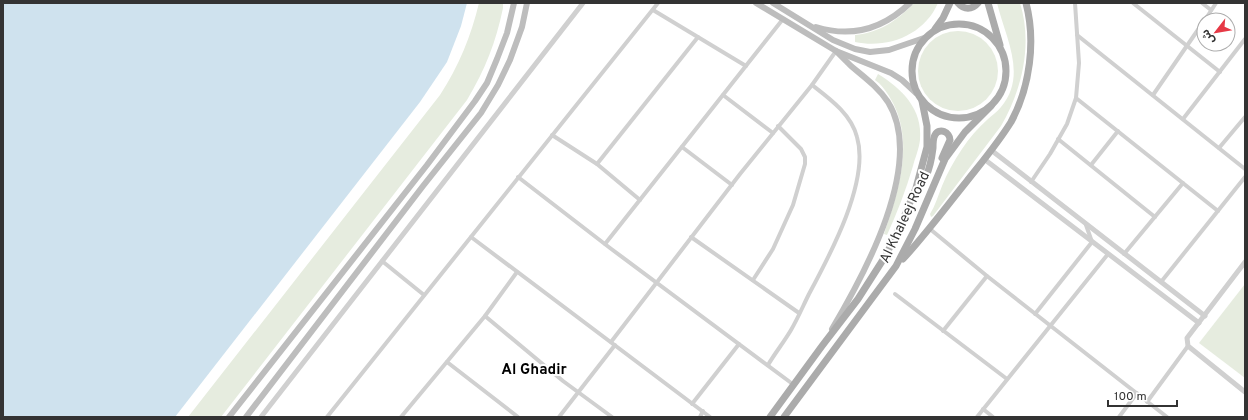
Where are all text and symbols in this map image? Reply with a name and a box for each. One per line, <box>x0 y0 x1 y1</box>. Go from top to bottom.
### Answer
north arrow <box>1196 12 1236 52</box>
text: ش <box>1198 27 1218 47</box>
street label: Al Khaleej Road <box>877 169 934 266</box>
district label: Al Ghadir <box>501 361 568 380</box>
scale bar <box>1108 382 1177 408</box>
text: 100 m <box>1114 389 1147 405</box>

